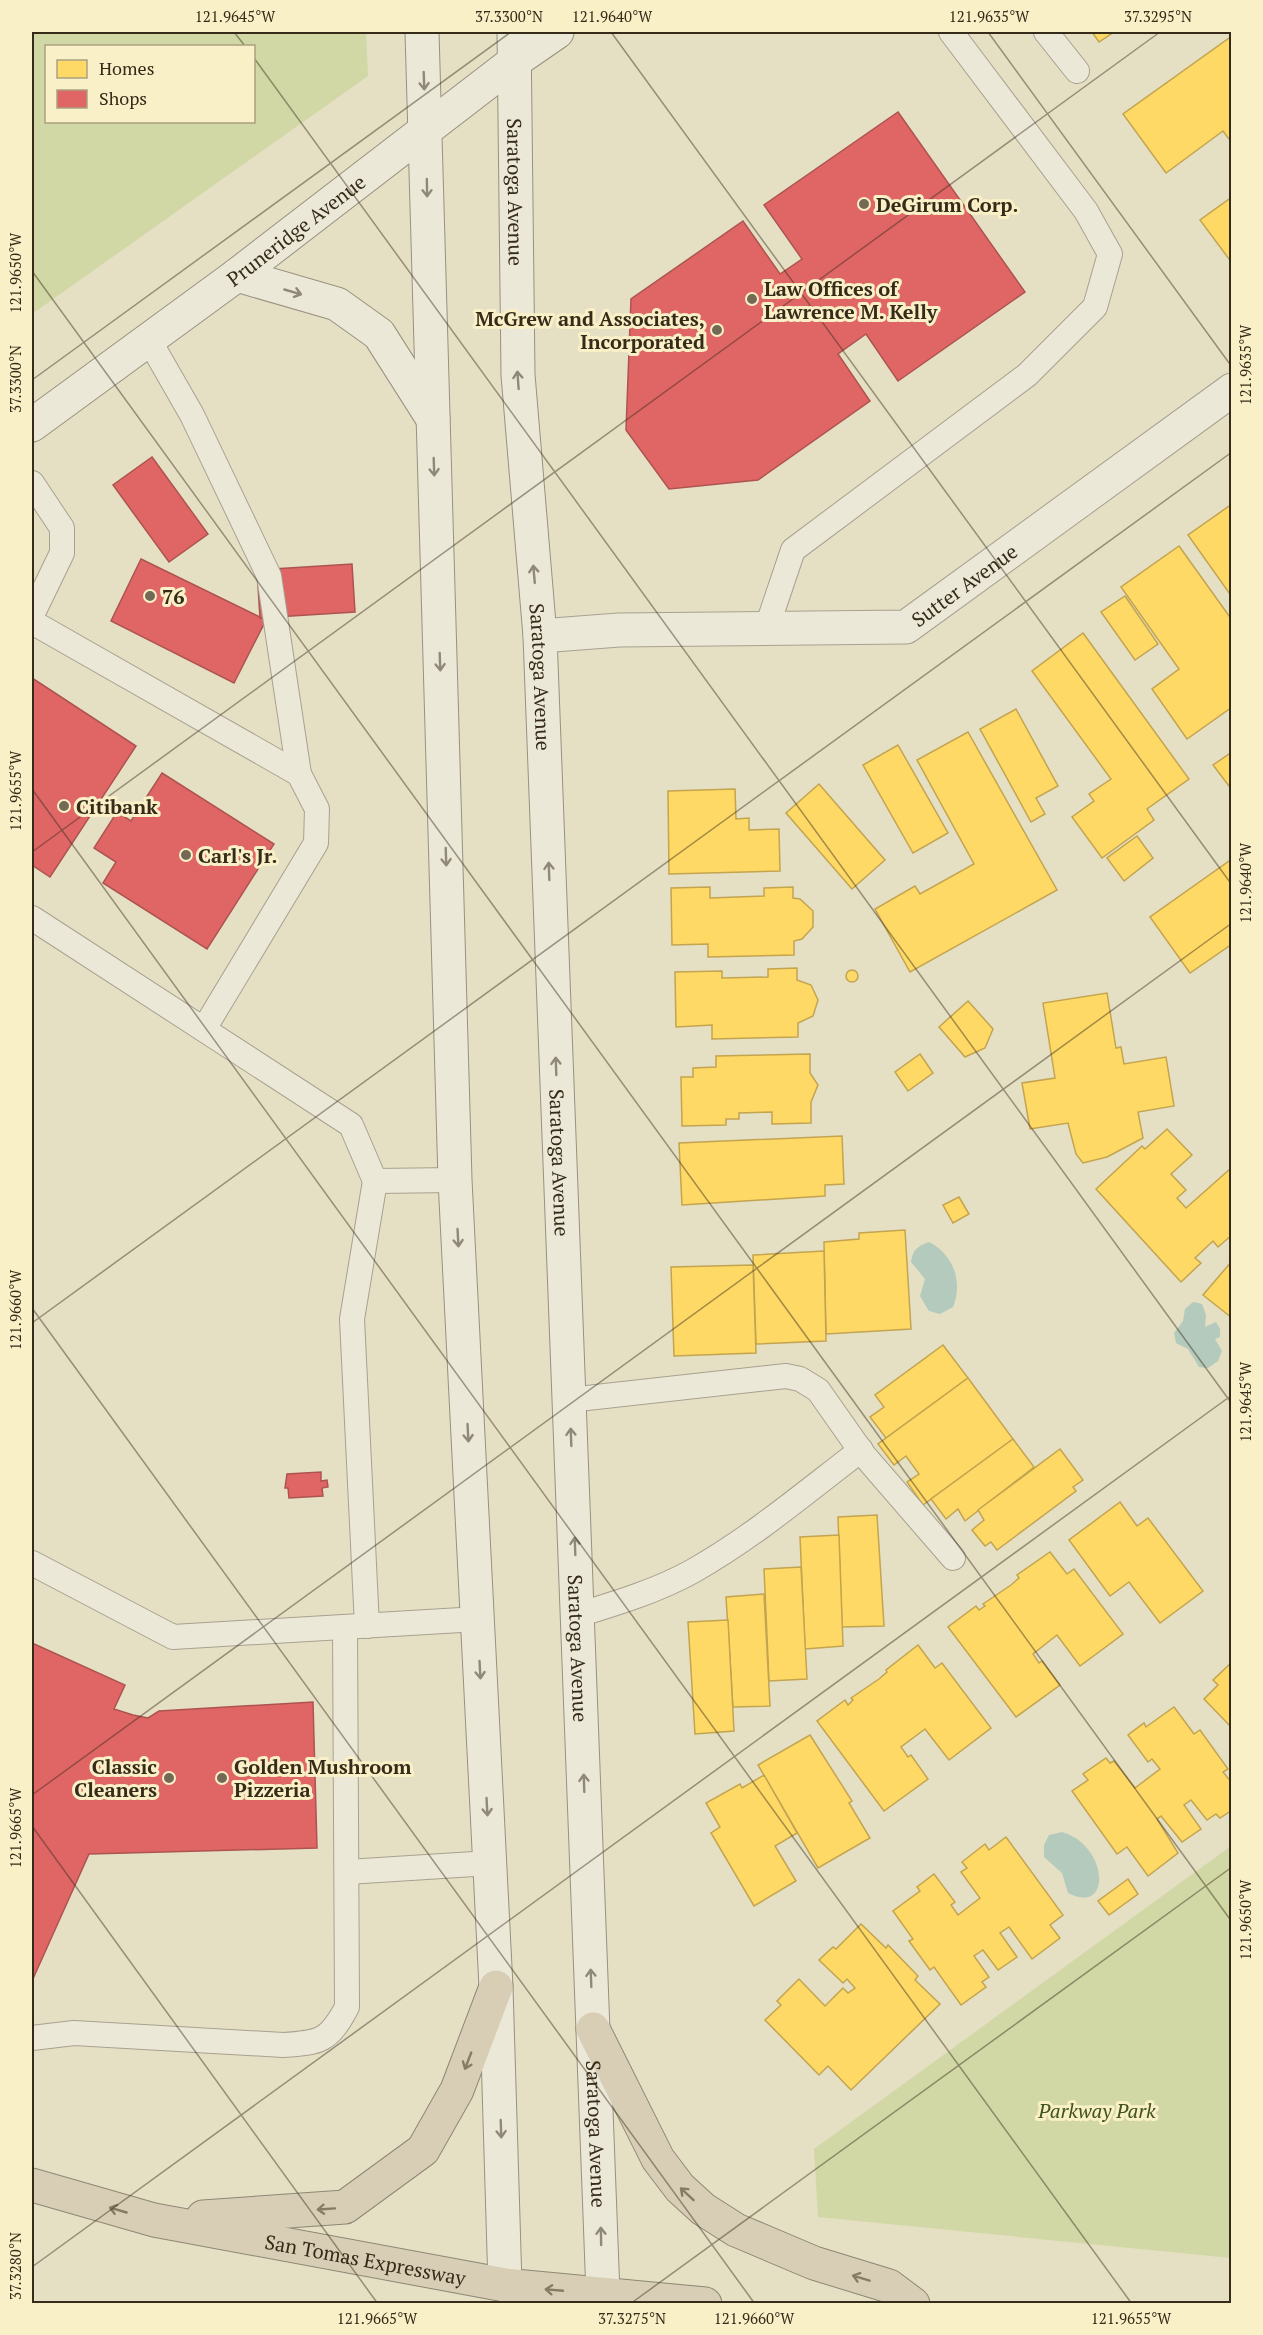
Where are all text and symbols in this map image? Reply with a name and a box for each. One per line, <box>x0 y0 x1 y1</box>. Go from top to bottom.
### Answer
text: 121.9645°W <box>195 6 276 26</box>
text: 37.3300°N <box>475 6 543 26</box>
text: 121.9640°W <box>572 6 653 26</box>
text: 121.9635°W <box>949 6 1030 26</box>
text: 37.3295°N <box>1124 6 1192 26</box>
legend <box>45 45 255 123</box>
text: Homes <box>99 56 154 80</box>
one-way arrow <box>418 70 429 90</box>
text: Shops <box>99 86 147 110</box>
street label: Saratoga Avenue <box>502 118 530 266</box>
street label: Pruneridge Avenue <box>221 168 371 292</box>
one-way arrow <box>421 178 433 198</box>
place label: DeGirum Corp. <box>876 191 1018 218</box>
marker: DeGirum Corp. <box>857 197 871 211</box>
text: 121.9650°W <box>5 232 25 313</box>
place label: Law Offices of Lawrence M. Kelly <box>764 275 938 325</box>
one-way arrow <box>283 286 302 298</box>
marker: Law Offices of Lawrence M. Kelly <box>745 292 759 306</box>
place label: McGrew and Associates, Incorporated <box>475 305 705 355</box>
marker: McGrew and Associates, Incorporated <box>710 323 724 337</box>
text: 121.9635°W <box>1235 324 1255 405</box>
text: 37.3300°N <box>5 345 25 413</box>
one-way arrow <box>513 371 524 391</box>
one-way arrow <box>429 456 440 476</box>
street label: Sutter Avenue <box>906 537 1022 632</box>
one-way arrow <box>529 565 540 585</box>
place label: 76 <box>162 583 185 610</box>
marker: 76 <box>143 589 157 603</box>
street label: Saratoga Avenue <box>524 602 558 751</box>
one-way arrow <box>434 651 446 671</box>
text: 121.9655°W <box>5 750 25 831</box>
place label: Citibank <box>76 793 158 820</box>
marker: Citibank <box>57 799 71 813</box>
place label: Carl's Jr. <box>198 842 277 869</box>
text: 121.9640°W <box>1235 842 1255 923</box>
one-way arrow <box>440 846 451 866</box>
marker: Carl's Jr. <box>179 848 193 862</box>
one-way arrow <box>543 862 554 882</box>
one-way arrow <box>551 1057 562 1077</box>
street label: Saratoga Avenue <box>544 1088 576 1237</box>
one-way arrow <box>453 1228 464 1248</box>
text: 121.9660°W <box>5 1269 25 1350</box>
text: 121.9645°W <box>1235 1361 1255 1442</box>
one-way arrow <box>463 1422 474 1442</box>
one-way arrow <box>565 1427 576 1447</box>
one-way arrow <box>569 1537 580 1557</box>
street label: Saratoga Avenue <box>562 1574 595 1723</box>
one-way arrow <box>475 1659 486 1679</box>
place label: Classic Cleaners <box>74 1753 157 1803</box>
place label: Golden Mushroom Pizzeria <box>234 1753 412 1803</box>
marker: Classic Cleaners <box>162 1771 176 1785</box>
marker: Golden Mushroom Pizzeria <box>215 1771 229 1785</box>
one-way arrow <box>578 1774 589 1794</box>
text: 121.9665°W <box>5 1787 25 1868</box>
one-way arrow <box>482 1796 493 1816</box>
text: 121.9650°W <box>1235 1879 1255 1960</box>
one-way arrow <box>586 1968 597 1988</box>
one-way arrow <box>462 2051 473 2070</box>
street label: Saratoga Avenue <box>581 2060 613 2208</box>
park label: Parkway Park <box>1037 2097 1156 2124</box>
one-way arrow <box>495 2119 507 2139</box>
one-way arrow <box>680 2187 695 2201</box>
one-way arrow <box>108 2203 127 2215</box>
one-way arrow <box>316 2203 336 2214</box>
one-way arrow <box>596 2226 607 2246</box>
street label: San Tomas Expressway <box>263 2227 469 2291</box>
text: 37.3280°N <box>5 2232 25 2300</box>
one-way arrow <box>852 2272 871 2283</box>
one-way arrow <box>544 2284 564 2295</box>
text: 121.9665°W <box>337 2308 418 2328</box>
text: 37.3275°N <box>598 2308 666 2328</box>
text: 121.9660°W <box>714 2308 795 2328</box>
text: 121.9655°W <box>1091 2308 1172 2328</box>

